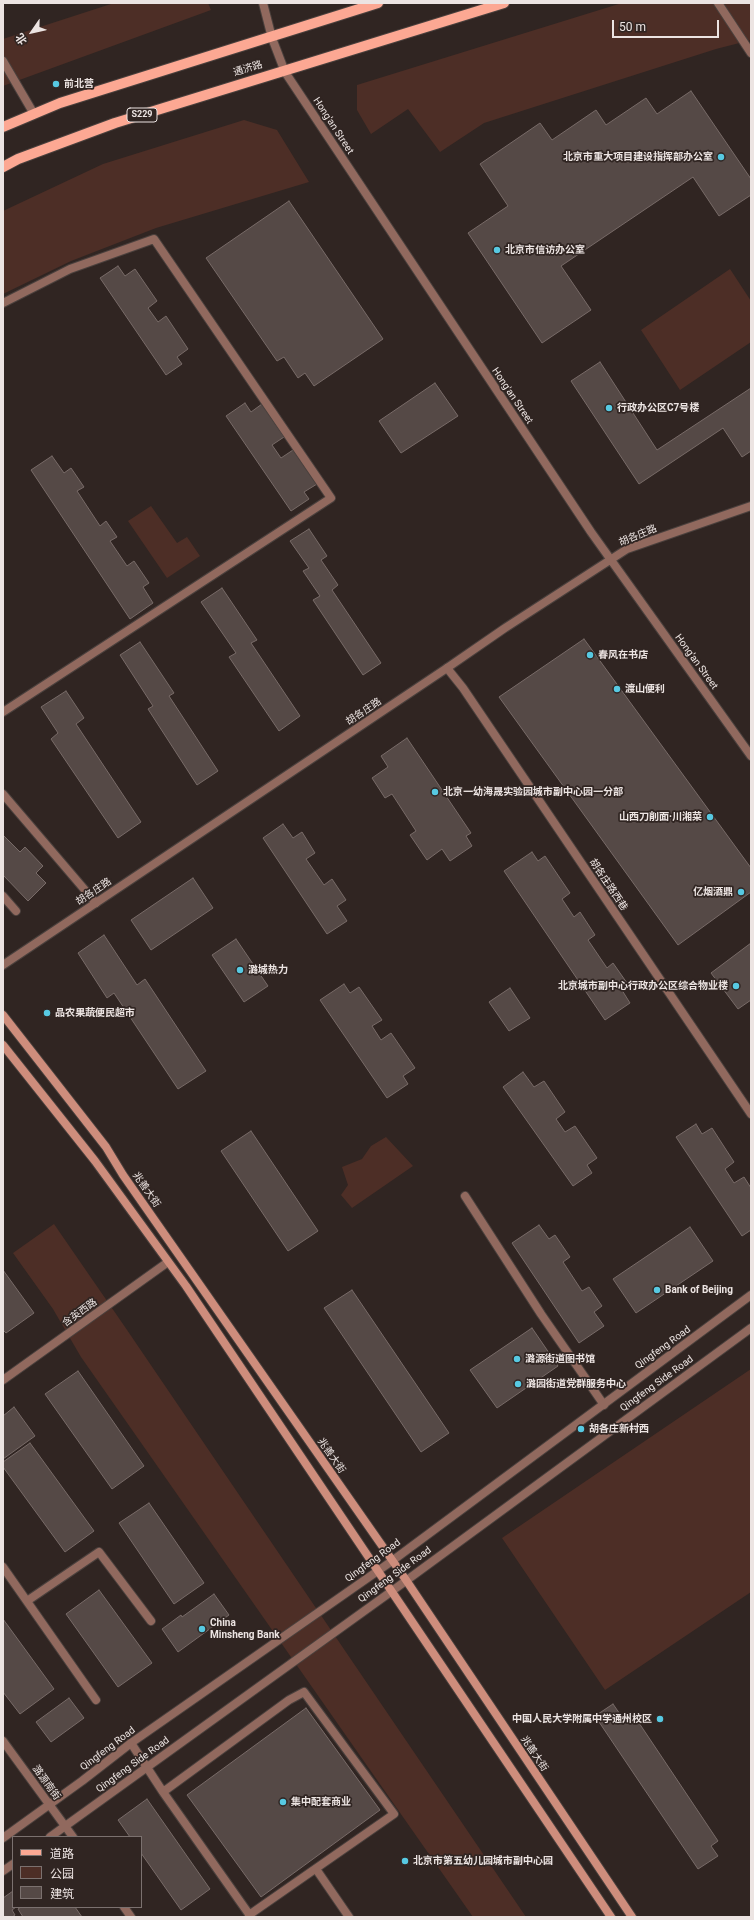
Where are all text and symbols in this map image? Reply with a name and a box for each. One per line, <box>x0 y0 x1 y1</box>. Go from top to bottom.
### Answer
north arrow <box>12 12 52 52</box>
scale bar <box>614 12 721 38</box>
text: 50 m <box>619 20 646 34</box>
text: 北 <box>13 31 30 47</box>
street label: 通济路 <box>232 59 264 79</box>
place label: 前北营 <box>64 78 94 90</box>
marker: 前北营 <box>51 79 61 89</box>
street label: Hong'an Street <box>310 95 356 157</box>
road number: S229 <box>127 108 157 122</box>
place label: 北京市重大项目建设指挥部办公室 <box>563 151 713 163</box>
marker: 北京市重大项目建设指挥部办公室 <box>716 152 726 162</box>
place label: 北京市信访办公室 <box>505 244 585 256</box>
marker: 北京市信访办公室 <box>492 245 502 255</box>
street label: Hong'an Street <box>489 366 535 426</box>
place label: 行政办公区C7号楼 <box>617 402 699 414</box>
marker: 行政办公区C7号楼 <box>604 403 614 413</box>
street label: 胡各庄路 <box>617 523 659 549</box>
street label: Hong'an Street <box>672 632 720 692</box>
place label: 春风在书店 <box>598 649 648 661</box>
marker: 春风在书店 <box>585 650 595 660</box>
place label: 渡山便利 <box>625 683 665 695</box>
marker: 渡山便利 <box>612 684 622 694</box>
street label: 胡各庄路 <box>344 696 384 728</box>
place label: 北京一幼海晟实验园城市副中心园一分部 <box>443 786 623 798</box>
marker: 北京一幼海晟实验园城市副中心园一分部 <box>430 787 440 797</box>
place label: 山西刀削面·川湘菜 <box>619 811 702 823</box>
marker: 山西刀削面·川湘菜 <box>705 812 715 822</box>
street label: 胡各庄路西巷 <box>586 857 630 913</box>
street label: 胡各庄路 <box>74 876 114 908</box>
place label: 亿烟酒鼎 <box>693 886 733 898</box>
marker: 亿烟酒鼎 <box>736 887 746 897</box>
place label: 潞城热力 <box>248 964 288 976</box>
marker: 潞城热力 <box>235 965 245 975</box>
place label: 北京城市副中心行政办公区综合物业楼 <box>558 980 728 992</box>
marker: 北京城市副中心行政办公区综合物业楼 <box>731 981 741 991</box>
place label: 品农果蔬便民超市 <box>55 1007 135 1019</box>
marker: 品农果蔬便民超市 <box>42 1008 52 1018</box>
street label: 兆善大街 <box>130 1170 162 1210</box>
place label: Bank of Beijing <box>665 1284 733 1296</box>
marker: Bank of Beijing <box>652 1285 662 1295</box>
street label: 含英西路 <box>60 1296 100 1330</box>
street label: Qingfeng Road <box>633 1324 693 1372</box>
place label: 潞源街道图书馆 <box>525 1353 595 1365</box>
street label: Qingfeng Side Road <box>618 1353 696 1415</box>
marker: 潞源街道图书馆 <box>512 1354 522 1364</box>
place label: 潞园街道党群服务中心 <box>526 1378 626 1390</box>
marker: 潞园街道党群服务中心 <box>513 1379 523 1389</box>
place label: 胡各庄新村西 <box>589 1423 649 1435</box>
marker: 胡各庄新村西 <box>576 1424 586 1434</box>
street label: 兆善大街 <box>315 1436 347 1476</box>
street label: Qingfeng Road <box>343 1537 403 1585</box>
street label: Qingfeng Side Road <box>356 1544 434 1606</box>
place label: China Minsheng Bank <box>210 1617 280 1640</box>
marker: China Minsheng Bank <box>197 1624 207 1634</box>
place label: 中国人民大学附属中学通州校区 <box>512 1713 652 1725</box>
marker: 中国人民大学附属中学通州校区 <box>655 1714 665 1724</box>
street label: Qingfeng Road <box>78 1724 138 1774</box>
street label: Qingfeng Side Road <box>94 1734 172 1796</box>
street label: 兆善大街 <box>518 1734 550 1774</box>
street label: 潞源南街 <box>29 1763 63 1803</box>
place label: 集中配套商业 <box>291 1796 351 1808</box>
marker: 集中配套商业 <box>278 1797 288 1807</box>
legend <box>12 1836 142 1908</box>
text: 道路 <box>50 1847 74 1861</box>
place label: 北京市第五幼儿园城市副中心园 <box>413 1855 553 1867</box>
marker: 北京市第五幼儿园城市副中心园 <box>400 1856 410 1866</box>
text: 公园 <box>50 1867 74 1881</box>
text: 建筑 <box>50 1887 74 1901</box>

